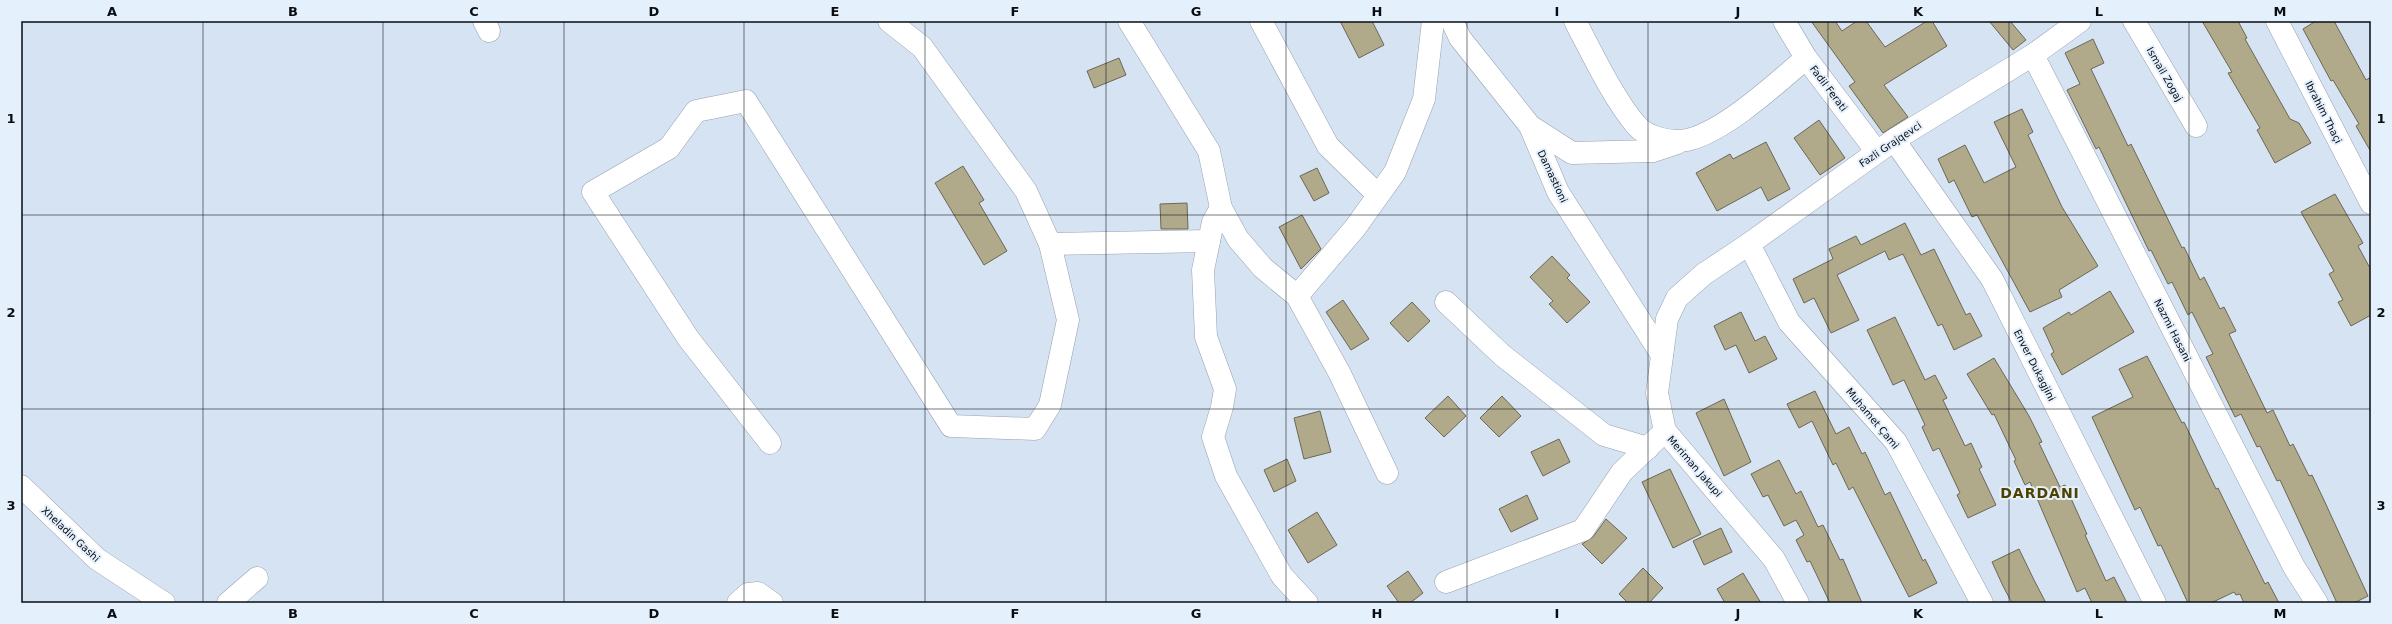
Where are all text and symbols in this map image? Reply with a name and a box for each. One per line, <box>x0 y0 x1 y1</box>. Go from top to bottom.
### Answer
text: A <box>107 4 117 19</box>
text: B <box>288 4 298 19</box>
text: C <box>469 4 479 19</box>
text: D <box>649 4 660 19</box>
text: E <box>831 4 839 19</box>
text: F <box>1011 4 1019 19</box>
text: G <box>1191 4 1201 19</box>
text: H <box>1372 4 1382 19</box>
text: I <box>1555 4 1559 19</box>
text: J <box>1735 4 1740 19</box>
text: K <box>1913 4 1924 19</box>
text: L <box>2095 4 2103 19</box>
text: M <box>2274 4 2286 19</box>
street label: Ismail Zogaj <box>2145 45 2185 103</box>
street label: Fadil Ferati <box>1808 63 1849 113</box>
street label: Ibrahim Thaçi <box>2303 79 2344 145</box>
text: 1 <box>6 111 16 126</box>
text: 1 <box>2376 111 2386 126</box>
street label: Fazli Grajqevci <box>1857 120 1923 169</box>
street label: Damastioni <box>1536 148 1570 204</box>
street label: Nazmi Hasani <box>2152 297 2193 363</box>
text: 2 <box>6 305 16 320</box>
text: 2 <box>2376 305 2386 320</box>
street label: Enver Dukagjini <box>2012 328 2057 403</box>
street label: Muhamet Çami <box>1844 386 1901 451</box>
street label: Meriman Jakupi <box>1665 434 1724 499</box>
district label: DARDANI <box>2000 485 2080 501</box>
text: 3 <box>6 498 16 513</box>
text: 3 <box>2376 498 2386 513</box>
street label: Xheladin Gashi <box>39 505 102 564</box>
text: A <box>107 606 117 621</box>
text: B <box>288 606 298 621</box>
text: C <box>469 606 479 621</box>
text: D <box>649 606 660 621</box>
text: E <box>831 606 839 621</box>
text: F <box>1011 606 1019 621</box>
text: G <box>1191 606 1201 621</box>
text: H <box>1372 606 1382 621</box>
text: I <box>1555 606 1559 621</box>
text: J <box>1735 606 1740 621</box>
text: K <box>1913 606 1924 621</box>
text: L <box>2095 606 2103 621</box>
text: M <box>2274 606 2286 621</box>

